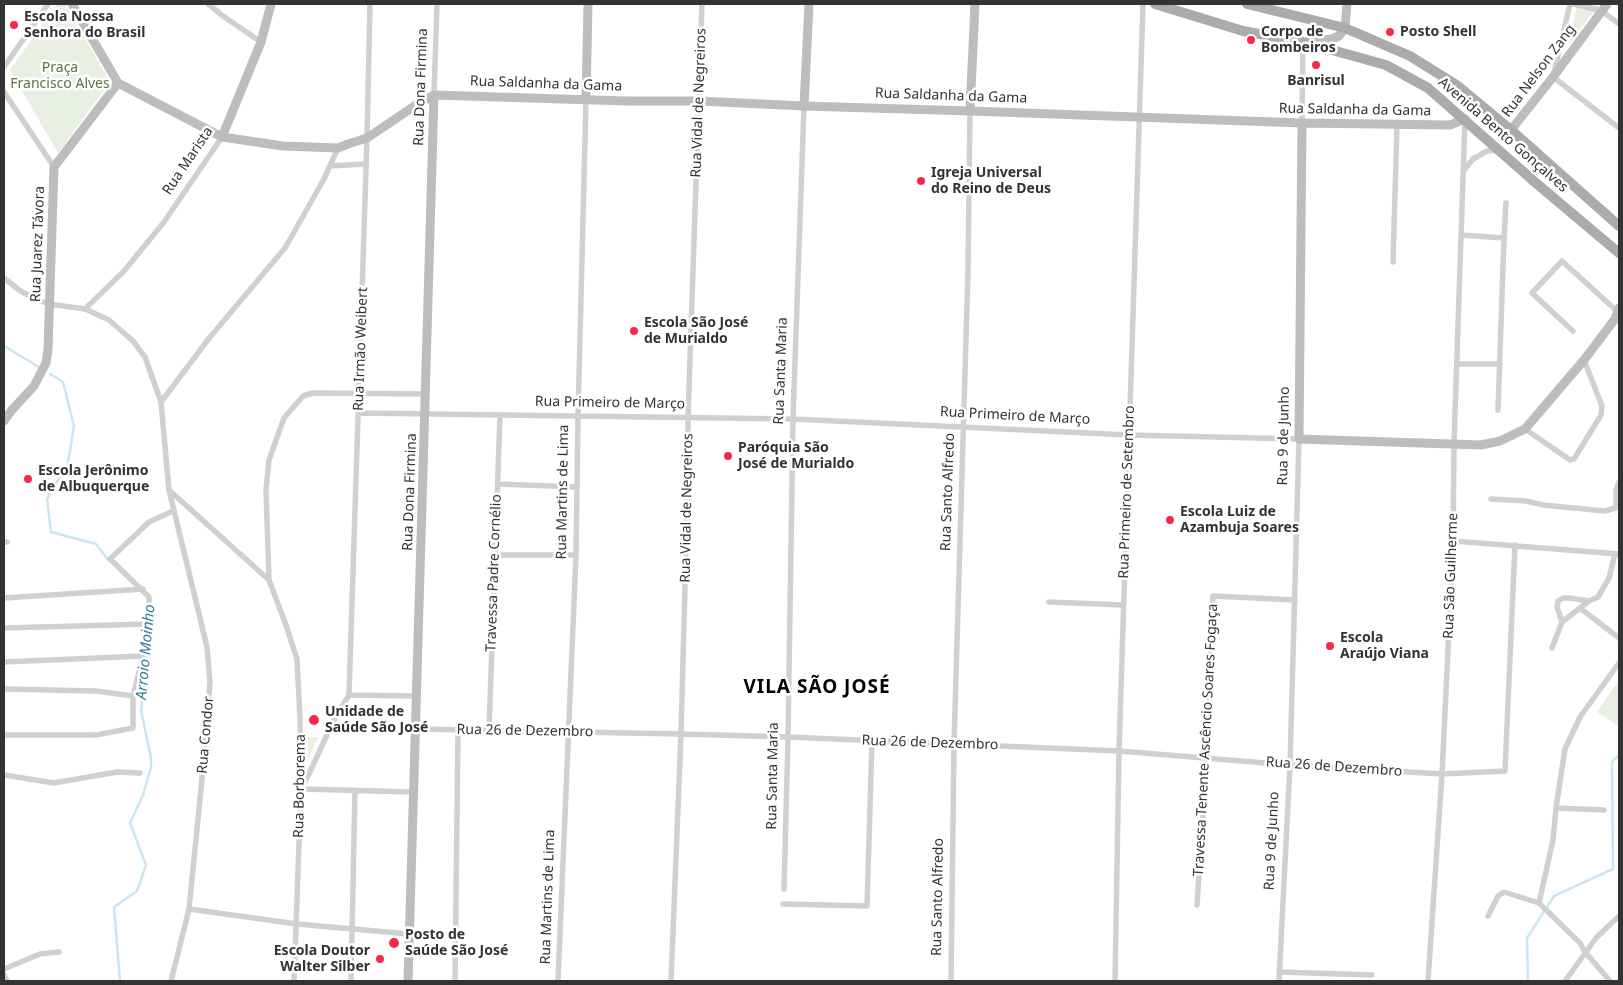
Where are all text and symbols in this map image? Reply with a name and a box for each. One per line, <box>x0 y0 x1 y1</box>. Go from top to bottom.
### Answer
place label: Escola Nossa Senhora do Brasil <box>24 9 145 41</box>
marker: Escola Nossa Senhora do Brasil <box>8 19 20 31</box>
street label: Rua Nelson Zang <box>1499 21 1579 121</box>
place label: Corpo de Bombeiros <box>1261 24 1336 56</box>
place label: Posto Shell <box>1400 24 1476 40</box>
marker: Posto Shell <box>1384 26 1396 38</box>
street label: Rua Dona Firmina <box>411 28 431 146</box>
street label: Rua Vidal de Negreiros <box>688 28 710 178</box>
marker: Corpo de Bombeiros <box>1245 34 1257 46</box>
marker: Banrisul <box>1310 59 1322 71</box>
park label: Praça Francisco Alves <box>10 60 110 92</box>
street label: Rua Saldanha da Gama <box>470 73 622 95</box>
place label: Banrisul <box>1287 73 1345 89</box>
street label: Avenida Bento Gonçalves <box>1435 74 1571 196</box>
street label: Rua Saldanha da Gama <box>875 85 1027 107</box>
street label: Rua Saldanha da Gama <box>1279 100 1431 120</box>
street label: Rua Marista <box>159 124 217 198</box>
place label: Igreja Universal do Reino de Deus <box>931 165 1051 198</box>
marker: Igreja Universal do Reino de Deus <box>915 175 927 187</box>
street label: Rua Juarez Távora <box>28 186 48 302</box>
street label: Rua Irmão Weibert <box>350 287 372 411</box>
place label: Escola São José de Murialdo <box>644 315 748 348</box>
street label: Rua Santa Maria <box>771 317 791 425</box>
marker: Escola São José de Murialdo <box>628 325 640 337</box>
street label: Rua 9 de Junho <box>1275 386 1293 486</box>
street label: Rua Primeiro de Março <box>535 393 685 413</box>
street label: Rua Primeiro de Março <box>940 404 1090 428</box>
street label: Rua Primeiro de Setembro <box>1116 405 1138 579</box>
street label: Rua Martins de Lima <box>553 424 573 560</box>
street label: Rua Dona Firmina <box>400 433 420 551</box>
street label: Rua Vidal de Negreiros <box>677 433 697 583</box>
street label: Rua Santo Alfredo <box>938 433 958 551</box>
place label: Paróquia São José de Murialdo <box>738 440 854 472</box>
marker: Paróquia São José de Murialdo <box>722 450 734 462</box>
place label: Escola Jerônimo de Albuquerque <box>38 463 149 496</box>
marker: Escola Jerônimo de Albuquerque <box>22 473 34 485</box>
street label: Travessa Padre Cornélio <box>483 494 505 652</box>
place label: Escola Luiz de Azambuja Soares <box>1180 504 1299 536</box>
street label: Rua São Guilherme <box>1440 513 1462 639</box>
marker: Escola Luiz de Azambuja Soares <box>1164 514 1176 526</box>
street label: Travessa Tenente Ascêncio Soares Fogaça <box>1190 603 1222 877</box>
water label: Arroio Moinho <box>133 604 159 700</box>
place label: Escola Araújo Viana <box>1340 630 1429 662</box>
marker: Escola Araújo Viana <box>1324 640 1336 652</box>
district label: VILA SÃO JOSÉ <box>742 677 892 699</box>
street label: Rua Condor <box>194 696 218 774</box>
place label: Unidade de Saúde São José <box>325 704 428 736</box>
marker: Unidade de Saúde São José <box>307 713 321 727</box>
street label: Rua 26 de Dezembro <box>456 721 594 741</box>
street label: Rua Santa Maria <box>764 722 782 830</box>
street label: Rua 26 de Dezembro <box>861 732 999 754</box>
street label: Rua Borborema <box>291 734 309 838</box>
street label: Rua 26 de Dezembro <box>1265 754 1403 780</box>
street label: Rua 9 de Junho <box>1261 791 1283 891</box>
street label: Rua Martins de Lima <box>537 829 559 965</box>
street label: Rua Santo Alfredo <box>929 838 947 956</box>
place label: Posto de Saúde São José <box>405 927 508 960</box>
marker: Posto de Saúde São José <box>387 936 401 950</box>
place label: Escola Doutor Walter Silber <box>274 943 370 976</box>
marker: Escola Doutor Walter Silber <box>374 953 386 965</box>

